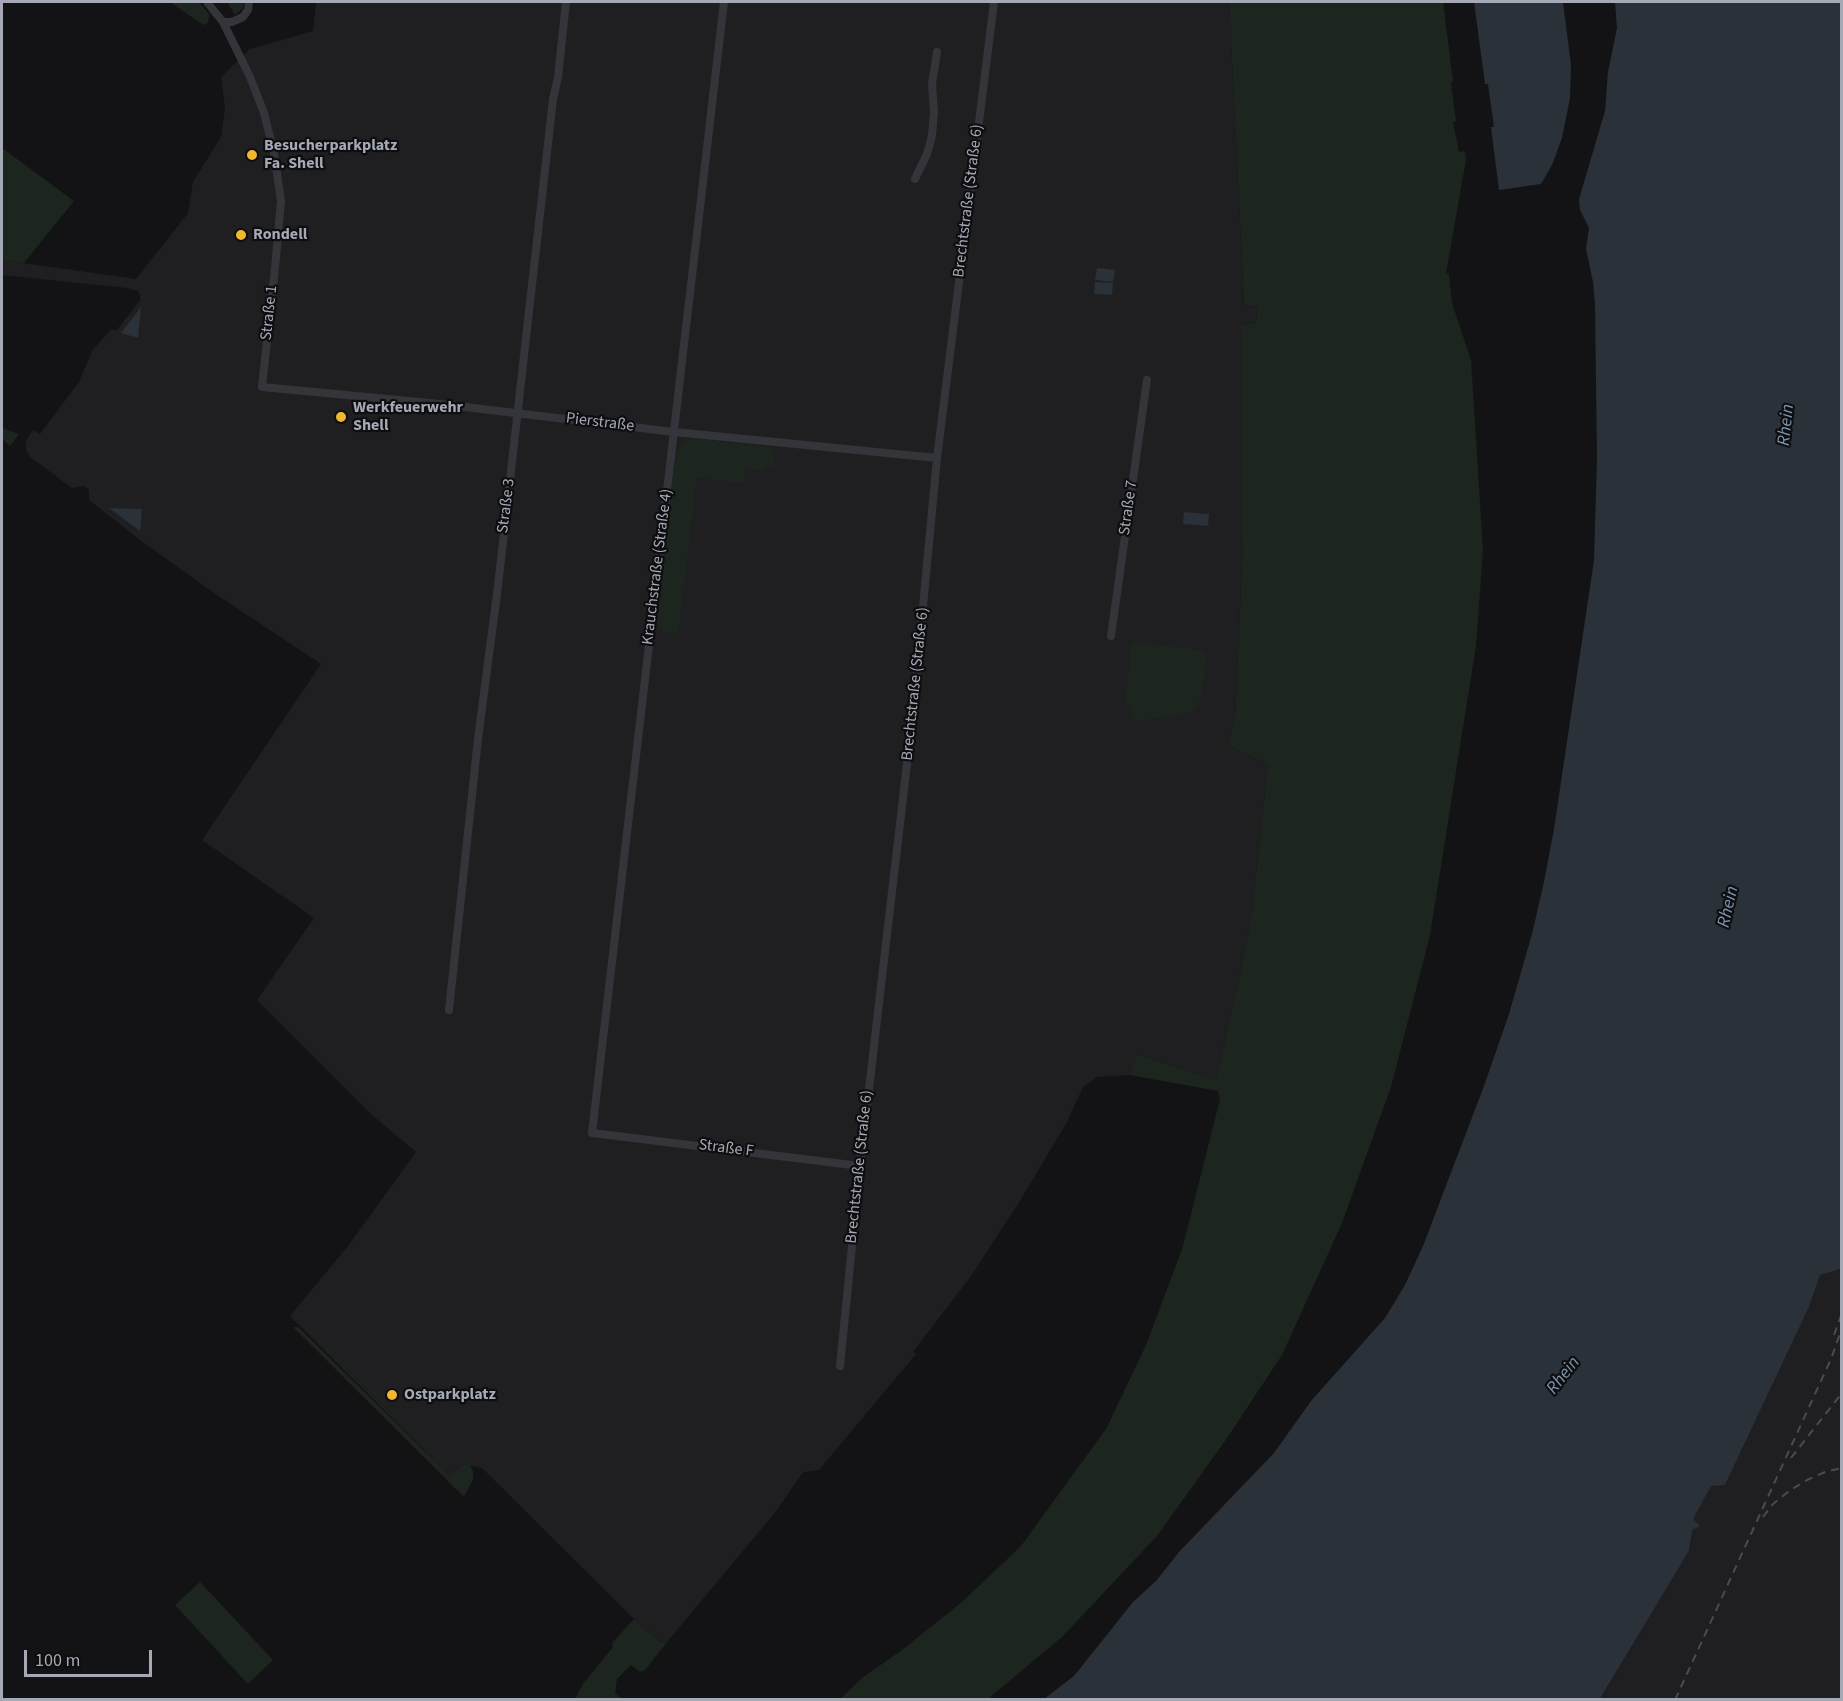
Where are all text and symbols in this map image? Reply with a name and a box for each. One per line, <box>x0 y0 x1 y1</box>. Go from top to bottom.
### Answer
street label: Brechtstraße (Straße 6) <box>950 123 988 279</box>
place label: Besucherparkplatz Fa. Shell <box>264 136 397 174</box>
marker: Besucherparkplatz Fa. Shell <box>245 148 259 162</box>
place label: Rondell <box>253 225 307 245</box>
marker: Rondell <box>234 228 248 242</box>
street label: Straße 1 <box>258 285 282 341</box>
place label: Werkfeuerwehr Shell <box>353 398 463 436</box>
water label: Rhein <box>1774 403 1800 447</box>
street label: Pierstraße <box>565 409 635 437</box>
marker: Werkfeuerwehr Shell <box>334 410 348 424</box>
street label: Straße 3 <box>494 477 520 535</box>
street label: Straße 7 <box>1116 479 1142 537</box>
street label: Krauchstraße (Straße 4) <box>639 488 677 646</box>
street label: Brechtstraße (Straße 6) <box>898 606 934 762</box>
water label: Rhein <box>1714 884 1744 930</box>
street label: Brechtstraße (Straße 6) <box>842 1089 878 1245</box>
street label: Straße F <box>698 1136 754 1162</box>
water label: Rhein <box>1543 1353 1585 1399</box>
place label: Ostparkplatz <box>404 1385 496 1405</box>
marker: Ostparkplatz <box>385 1388 399 1402</box>
scale bar <box>27 1638 154 1676</box>
text: 100 m <box>35 1648 80 1673</box>

